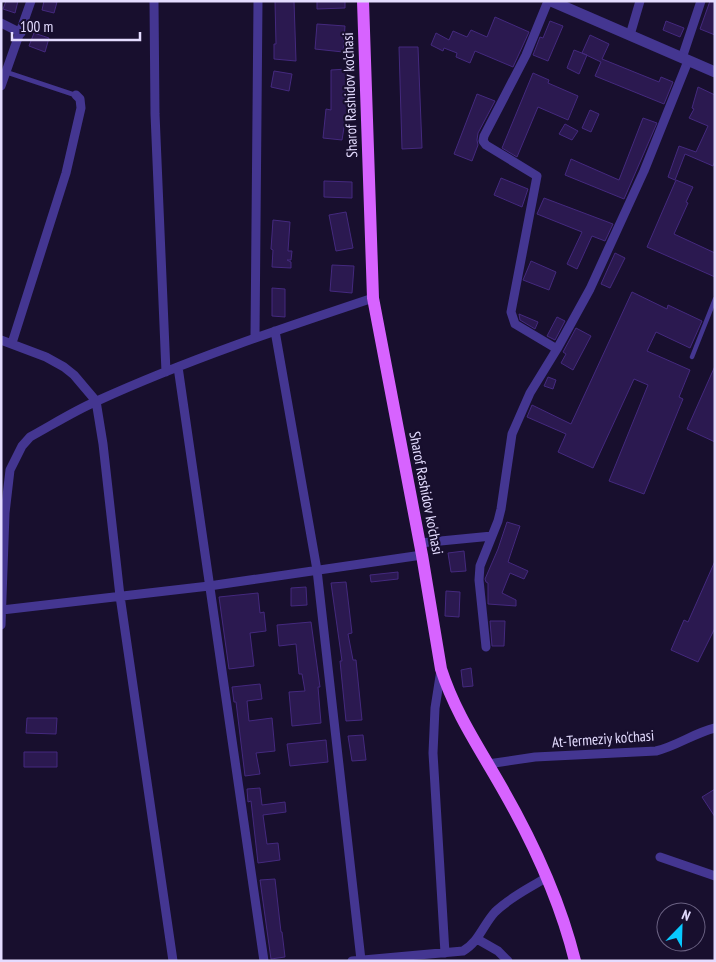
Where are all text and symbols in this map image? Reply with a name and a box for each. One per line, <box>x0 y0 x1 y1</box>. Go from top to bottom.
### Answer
scale bar <box>12 10 140 42</box>
text: 100 m <box>20 17 53 36</box>
street label: Sharof Rashidov ko'chasi <box>338 32 361 158</box>
street label: Sharof Rashidov ko'chasi <box>405 430 448 556</box>
street label: At-Termeziy ko'chasi <box>551 725 655 752</box>
north arrow <box>656 902 706 952</box>
text: N <box>679 905 693 925</box>

